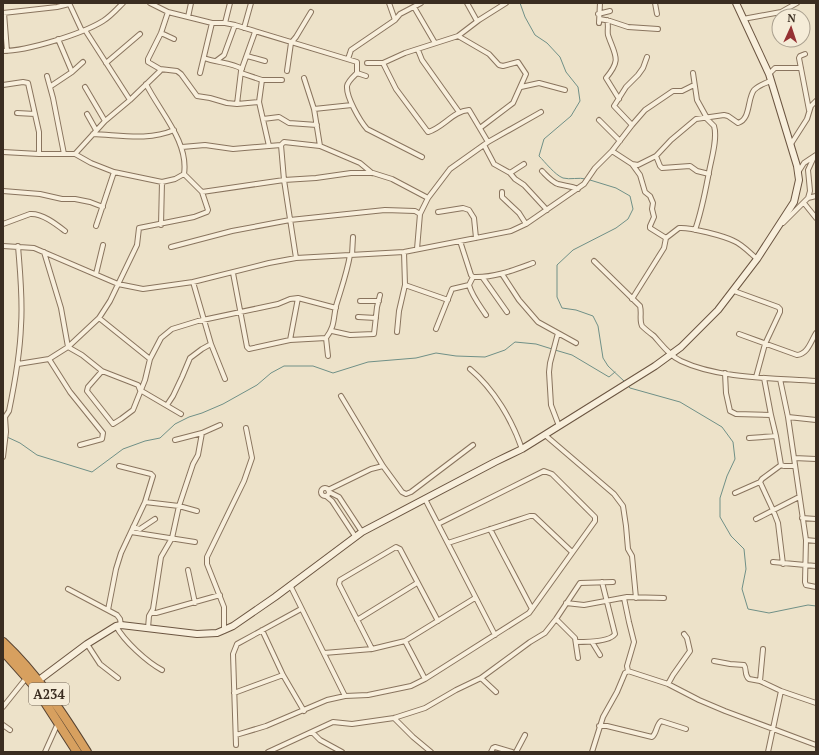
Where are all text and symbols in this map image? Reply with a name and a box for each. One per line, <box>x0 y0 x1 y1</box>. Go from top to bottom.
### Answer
north arrow <box>771 8 811 48</box>
text: N <box>787 11 797 25</box>
road number: A234 <box>29 683 69 705</box>

